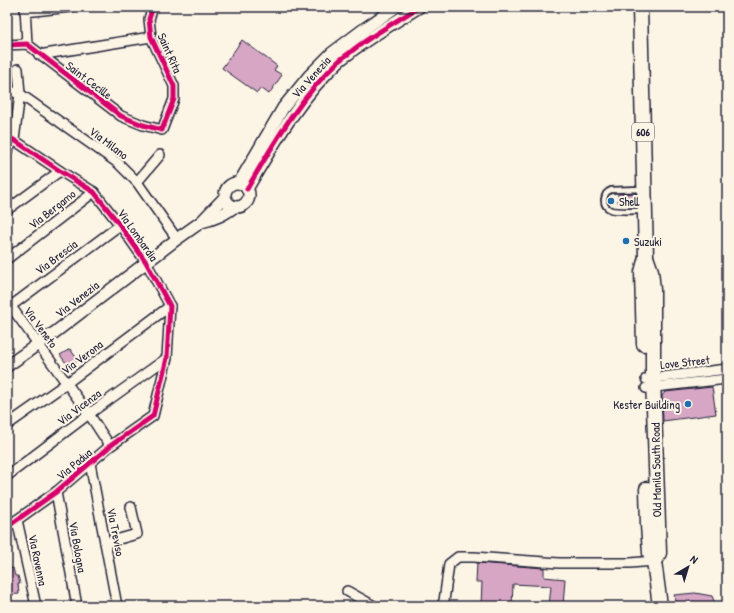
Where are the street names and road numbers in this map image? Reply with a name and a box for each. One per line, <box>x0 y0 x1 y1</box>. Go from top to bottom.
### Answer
street label: Saint Rita <box>154 30 186 76</box>
street label: Via Venezia <box>288 52 335 102</box>
street label: Saint Cecille <box>62 57 116 103</box>
street label: Via Milano <box>86 123 132 163</box>
road number: 606 <box>632 123 654 141</box>
street label: Via Bergamo <box>25 185 79 233</box>
street label: Via Lombardia <box>114 205 163 265</box>
street label: Via Brescia <box>31 235 81 279</box>
street label: Via Venezia <box>52 276 103 321</box>
street label: Via Veneto <box>20 303 62 351</box>
street label: Via Verona <box>58 336 107 378</box>
street label: Love Street <box>659 351 711 373</box>
street label: Via Vicenza <box>54 385 105 429</box>
street label: Old Manila South Road <box>647 422 665 517</box>
street label: Via Padua <box>53 444 96 484</box>
street label: Via Treviso <box>103 506 129 558</box>
street label: Via Bologna <box>65 520 91 574</box>
street label: Via Ravenna <box>24 533 52 588</box>

